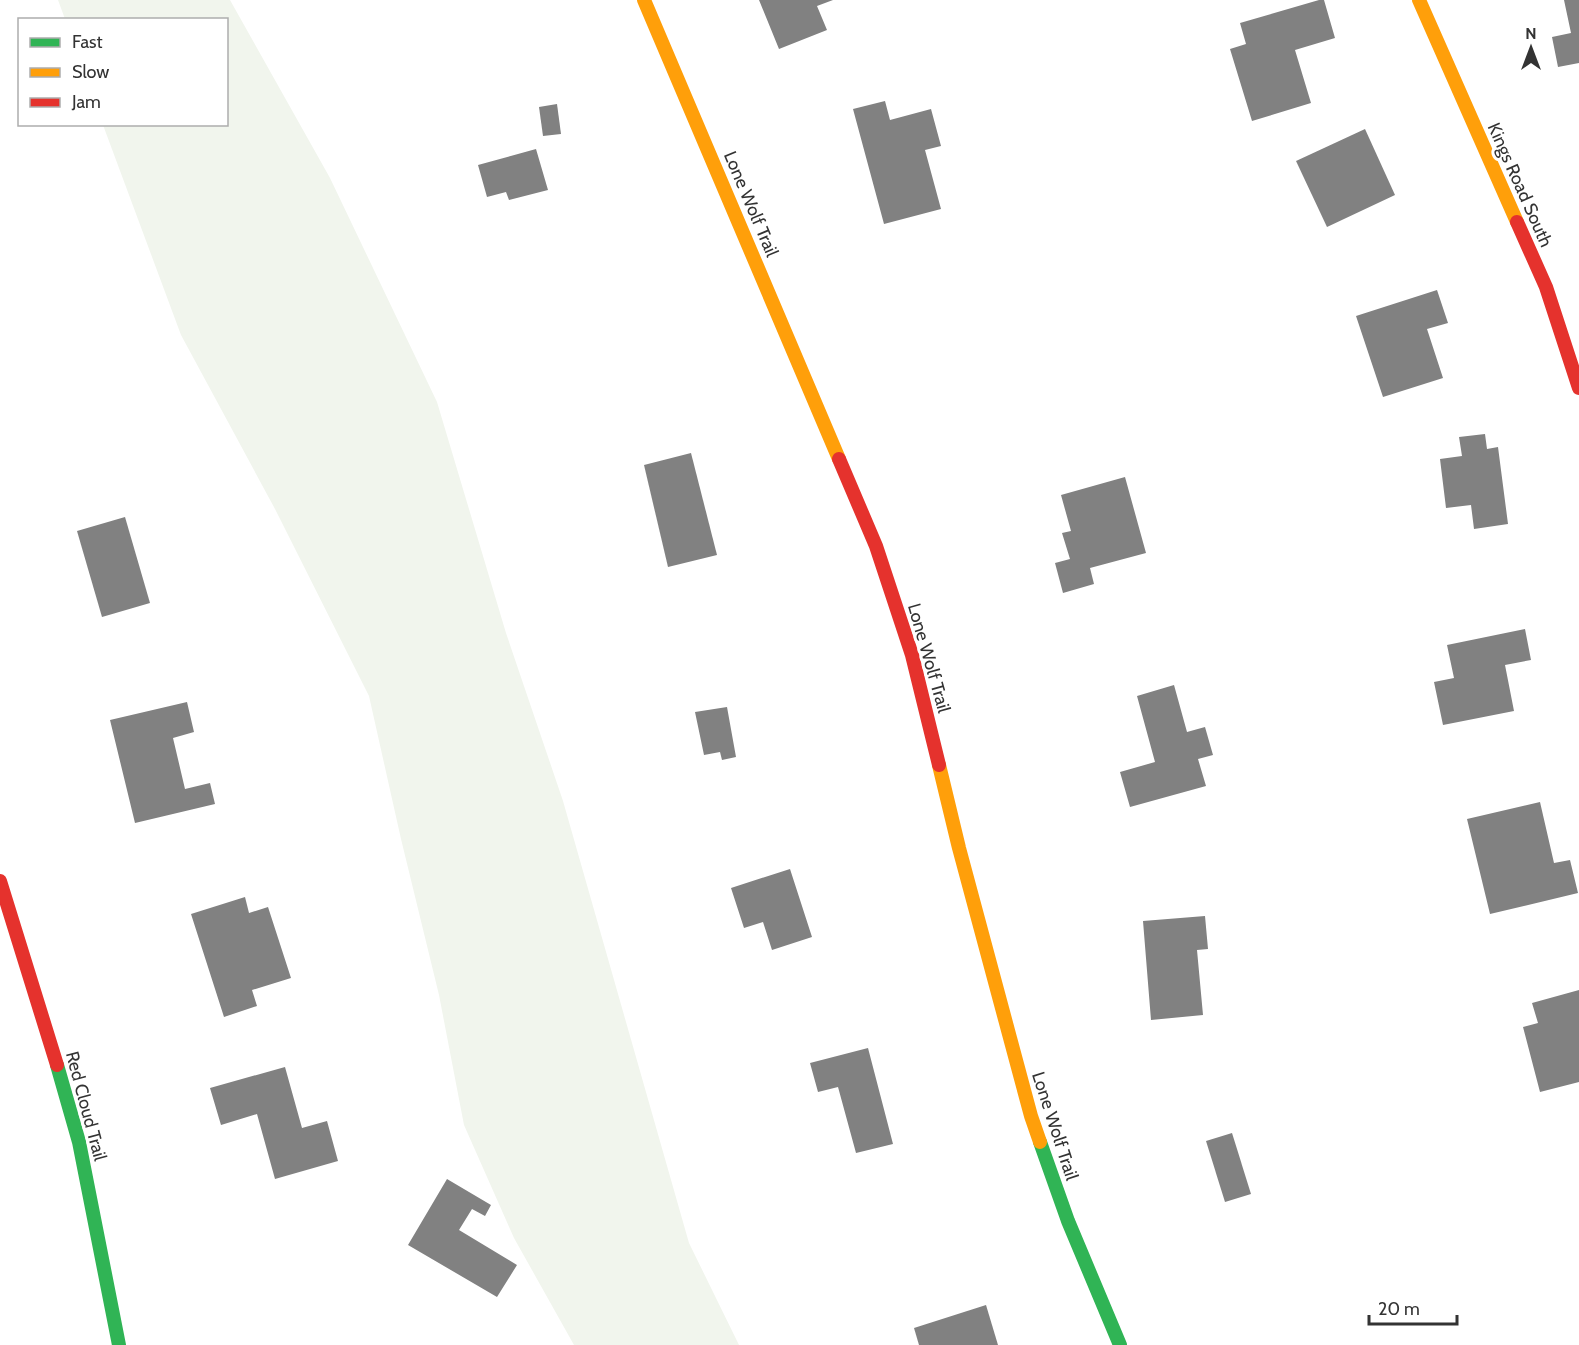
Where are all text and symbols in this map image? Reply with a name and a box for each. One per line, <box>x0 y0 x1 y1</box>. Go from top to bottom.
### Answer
legend <box>18 18 228 126</box>
north arrow <box>1501 18 1561 78</box>
text: N <box>1525 24 1537 43</box>
text: Fast <box>72 31 103 53</box>
text: Slow <box>72 61 109 83</box>
text: Jam <box>71 91 101 113</box>
street label: Kings Road South <box>1483 119 1557 251</box>
street label: Lone Wolf Trail <box>719 148 783 261</box>
street label: Lone Wolf Trail <box>903 601 955 716</box>
street label: Red Cloud Trail <box>61 1049 111 1164</box>
street label: Lone Wolf Trail <box>1027 1069 1083 1184</box>
scale bar <box>1369 1288 1458 1326</box>
text: 20 m <box>1378 1298 1420 1320</box>

